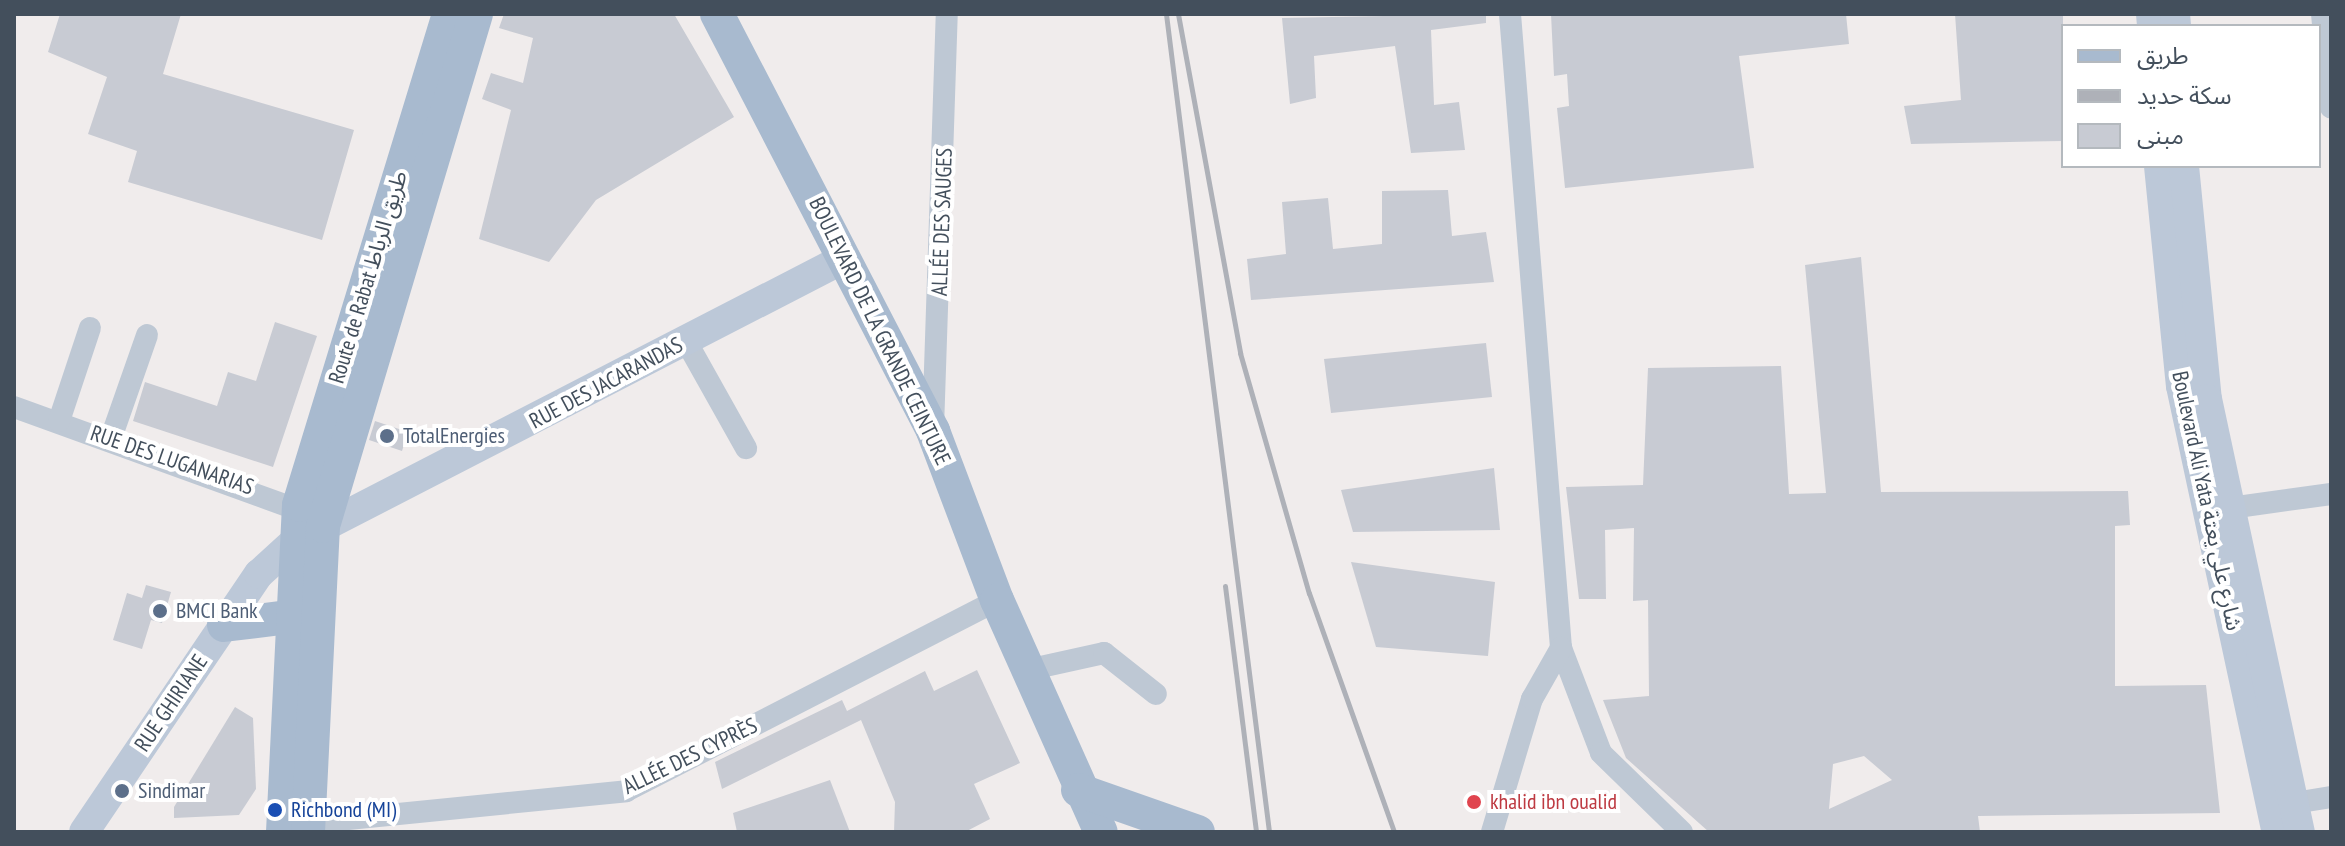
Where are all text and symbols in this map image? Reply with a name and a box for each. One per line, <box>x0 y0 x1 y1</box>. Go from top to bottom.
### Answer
legend <box>2061 24 2321 168</box>
text: طريق <box>2137 40 2189 71</box>
text: سكة حديد <box>2137 80 2232 111</box>
text: مبنى <box>2137 120 2184 151</box>
street label: ALLÉE DES SAUGES <box>926 147 958 297</box>
street label: Route de Rabat طريق الرباط <box>323 168 413 386</box>
street label: BOULEVARD DE LA GRANDE CEINTURE <box>803 192 957 470</box>
street label: RUE DES JACARANDAS <box>525 332 687 434</box>
street label: Boulevard Ali Yata شارع علي يعتة <box>2166 368 2248 634</box>
street label: RUE DES LUGANARIAS <box>87 420 257 500</box>
place label: TotalEnergies <box>403 423 505 449</box>
marker: TotalEnergies <box>378 427 396 445</box>
place label: BMCI Bank <box>176 598 258 624</box>
marker: BMCI Bank <box>151 602 169 620</box>
street label: RUE GHIRIANE <box>129 650 213 756</box>
street label: ALLÉE DES CYPRÈS <box>619 712 761 800</box>
place label: Sindimar <box>138 778 205 804</box>
marker: Sindimar <box>113 782 131 800</box>
place label: khalid ibn oualid <box>1490 789 1617 815</box>
marker: khalid ibn oualid <box>1465 793 1483 811</box>
place label: Richbond (MI) <box>291 797 396 823</box>
marker: Richbond (MI) <box>266 801 284 819</box>

